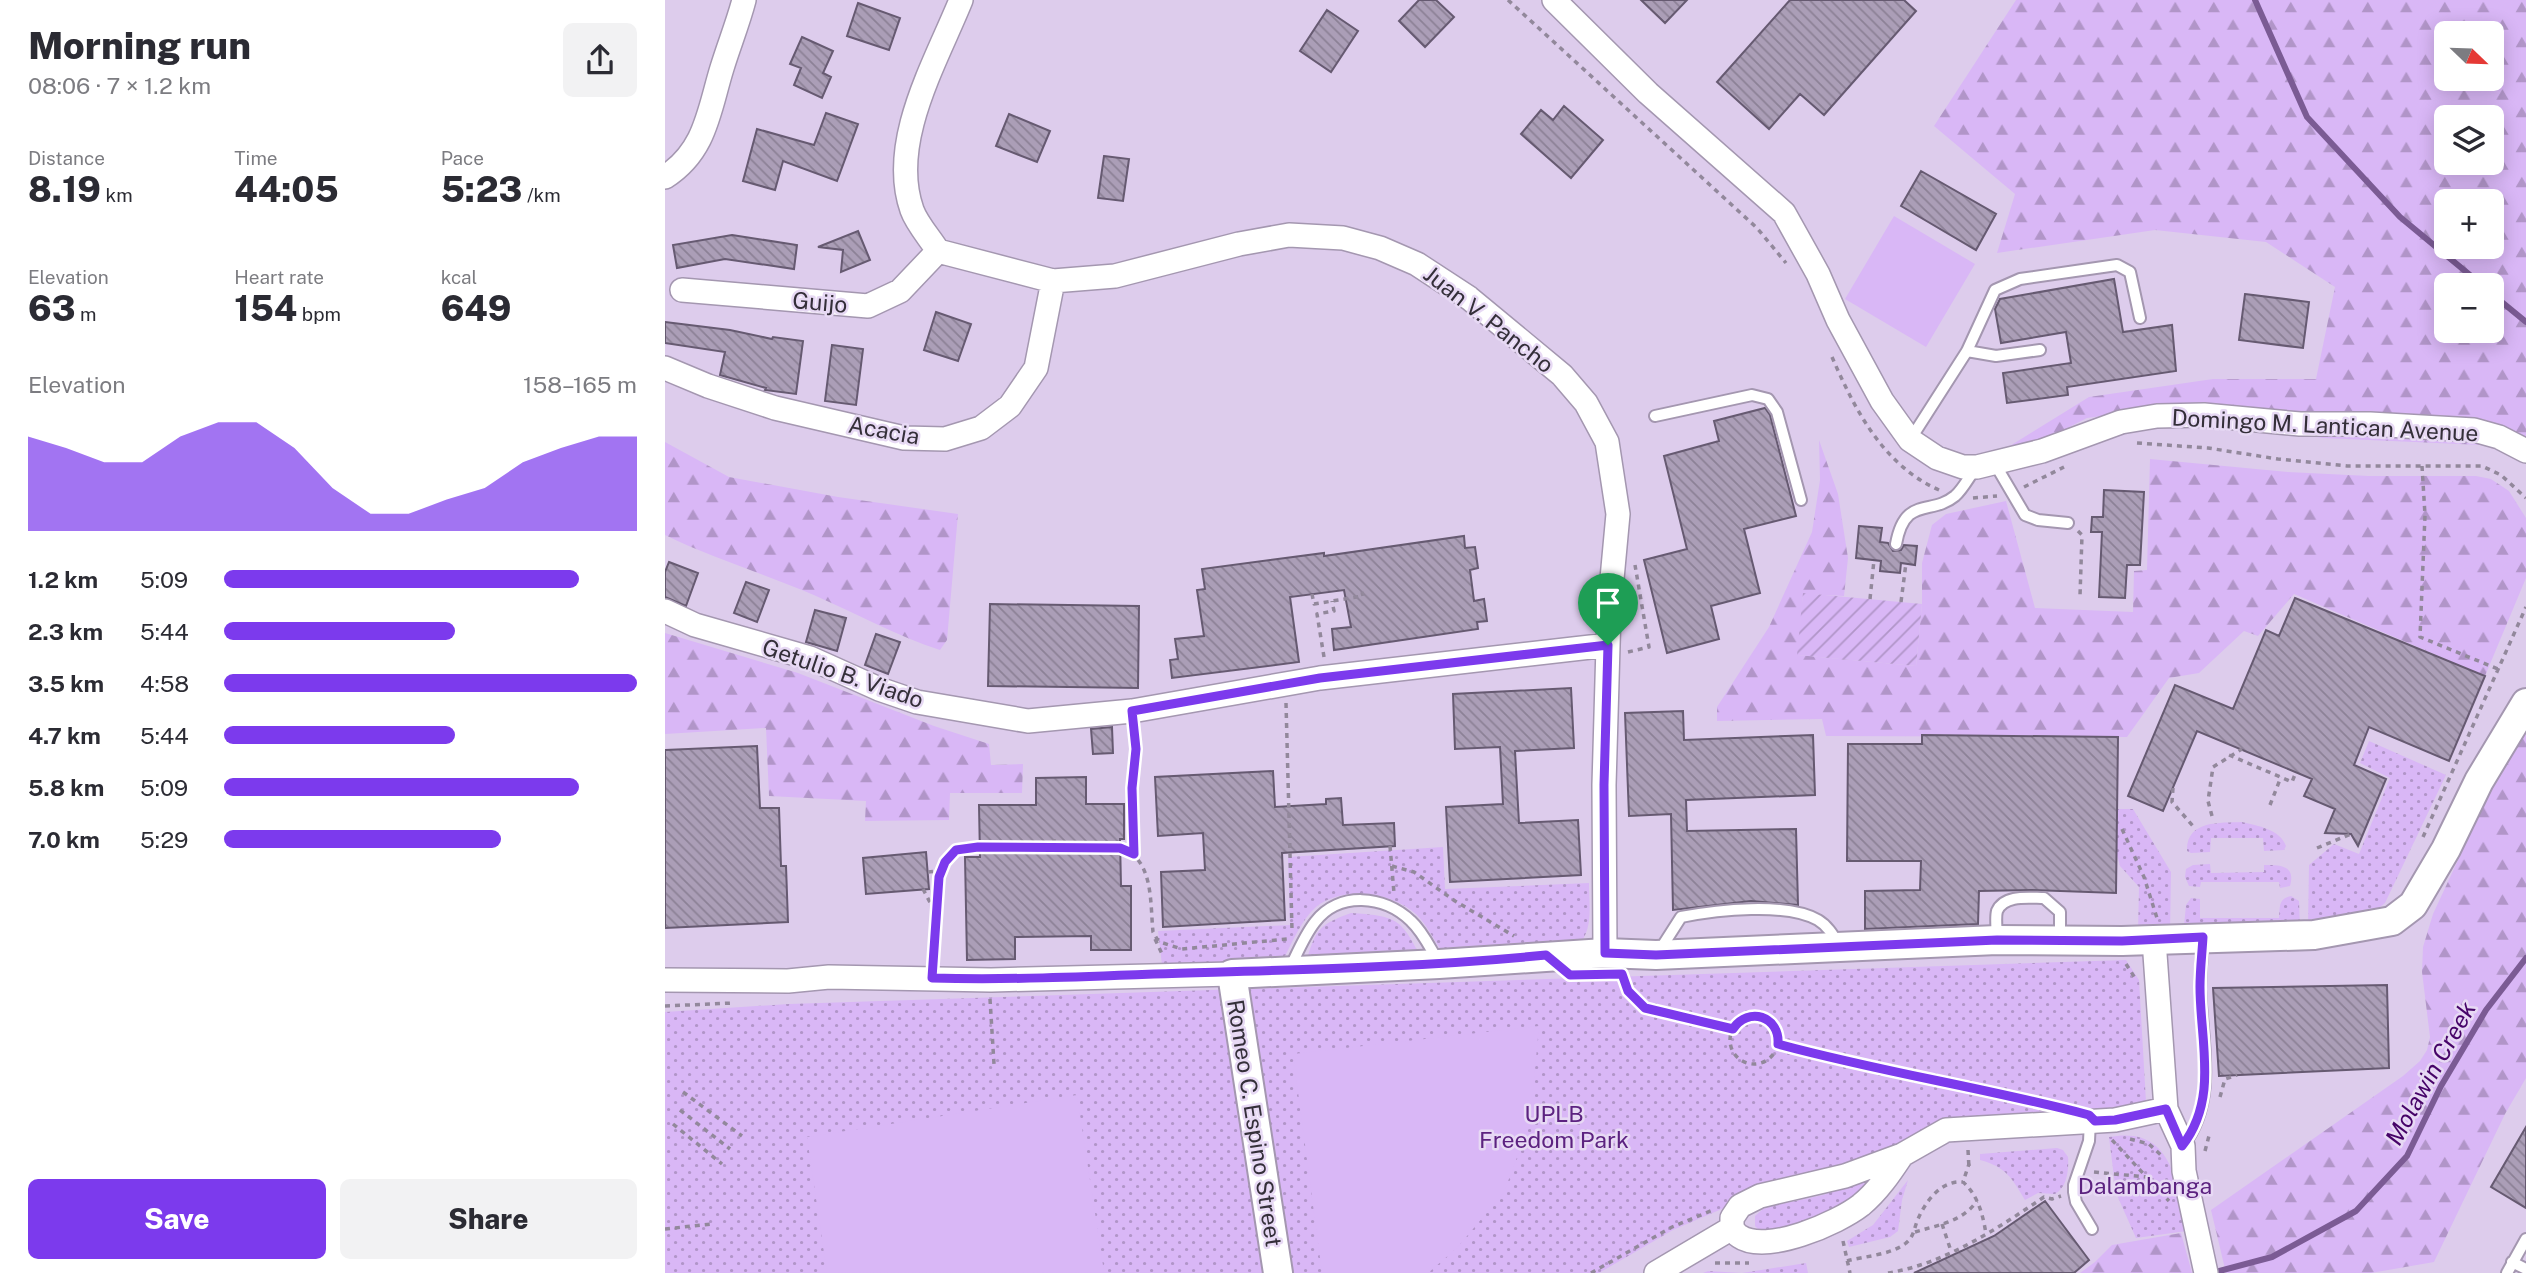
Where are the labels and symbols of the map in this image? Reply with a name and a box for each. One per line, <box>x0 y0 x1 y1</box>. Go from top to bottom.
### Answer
north arrow <box>2434 21 2504 91</box>
street label: Juan V. Pancho <box>1419 260 1559 378</box>
street label: Guijo <box>791 286 849 318</box>
street label: Domingo M. Lantican Avenue <box>2171 403 2479 447</box>
street label: Acacia <box>846 410 922 450</box>
pin <box>1578 573 1638 645</box>
street label: Getulio B. Viado <box>759 633 927 713</box>
water label: Molawin Creek <box>2379 996 2481 1150</box>
street label: Romeo C. Espino Street <box>1222 997 1288 1249</box>
park label: UPLB Freedom Park <box>1479 1100 1629 1153</box>
park label: Dalambanga <box>2078 1172 2212 1199</box>

